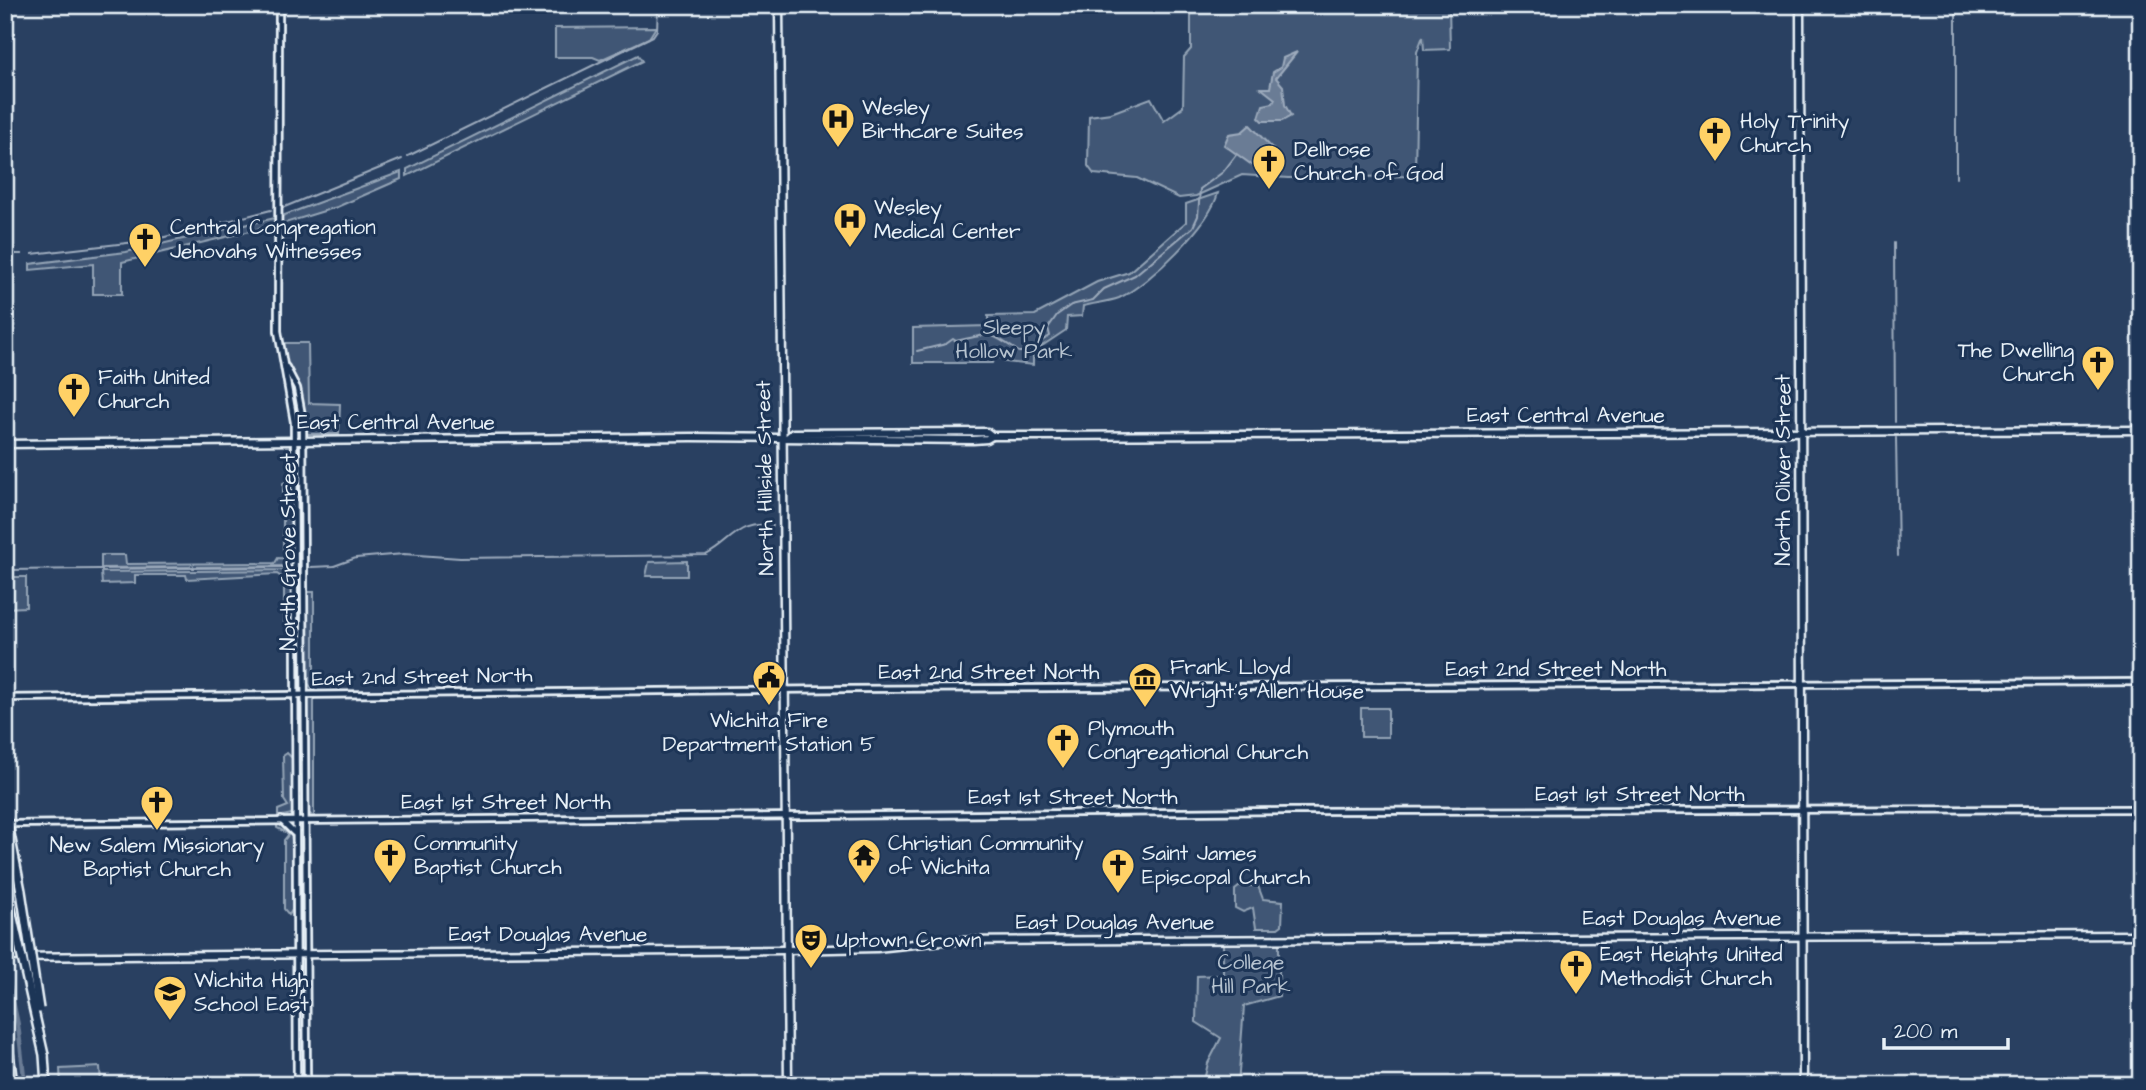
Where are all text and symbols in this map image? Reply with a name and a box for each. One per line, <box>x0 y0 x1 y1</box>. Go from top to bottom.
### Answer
place label: Wesley Birthcare Suites <box>862 93 1024 146</box>
hospital icon: Wesley Birthcare Suites <box>819 100 857 149</box>
place label: Holy Trinity Church <box>1740 107 1850 160</box>
church icon: Holy Trinity Church <box>1696 114 1734 163</box>
place label: Dellrose Church of God <box>1294 135 1444 188</box>
church icon: Dellrose Church of God <box>1250 142 1288 191</box>
place label: Wesley Medical Center <box>874 193 1021 246</box>
hospital icon: Wesley Medical Center <box>831 200 869 249</box>
place label: Central Congregation Jehovahs Witnesses <box>170 213 376 266</box>
church icon: Central Congregation Jehovahs Witnesses <box>126 220 164 269</box>
park label: Sleepy Hollow Park <box>956 313 1073 366</box>
place label: The Dwelling Church <box>1958 336 2075 389</box>
church icon: The Dwelling Church <box>2079 343 2117 392</box>
place label: Faith United Church <box>98 363 210 416</box>
church icon: Faith United Church <box>55 370 93 419</box>
street label: North Oliver Street <box>1769 374 1798 566</box>
street label: North Hillside Street <box>749 380 781 576</box>
street label: East Central Avenue <box>1467 401 1665 430</box>
street label: East Central Avenue <box>297 408 495 437</box>
street label: North Grove Street <box>274 453 303 651</box>
place label: Frank Lloyd Wright's Allen House <box>1170 653 1364 708</box>
street label: East 2nd Street North <box>1446 655 1667 684</box>
public building icon: Wichita Fire Department Station 5 <box>750 658 788 707</box>
street label: East 2nd Street North <box>879 658 1100 687</box>
museum icon: Frank Lloyd Wright's Allen House <box>1126 660 1164 709</box>
street label: East 2nd Street North <box>311 661 533 693</box>
place label: Wichita Fire Department Station 5 <box>663 706 875 760</box>
place label: Plymouth Congregational Church <box>1088 714 1309 769</box>
church icon: Plymouth Congregational Church <box>1044 721 1082 770</box>
street label: East 1st Street North <box>1535 780 1745 809</box>
church icon: New Salem Missionary Baptist Church <box>138 783 176 832</box>
street label: East 1st Street North <box>968 783 1178 812</box>
street label: East 1st Street North <box>401 788 611 817</box>
place label: Community Baptist Church <box>414 829 562 883</box>
place label: Christian Community of Wichita <box>888 829 1084 882</box>
place label: New Salem Missionary Baptist Church <box>50 831 265 885</box>
church icon: Community Baptist Church <box>371 836 409 885</box>
temple icon: Christian Community of Wichita <box>845 836 883 885</box>
place label: Saint James Episcopal Church <box>1142 839 1311 893</box>
church icon: Saint James Episcopal Church <box>1099 846 1137 895</box>
street label: East Douglas Avenue <box>1583 904 1781 935</box>
street label: East Douglas Avenue <box>1016 908 1214 939</box>
street label: East Douglas Avenue <box>449 920 647 951</box>
theatre icon: Uptown Crown <box>792 921 830 970</box>
place label: Uptown Crown <box>836 926 981 956</box>
place label: East Heights United Methodist Church <box>1600 940 1783 993</box>
church icon: East Heights United Methodist Church <box>1557 947 1595 996</box>
park label: College Hill Park <box>1211 948 1291 1001</box>
place label: Wichita High School East <box>194 966 309 1019</box>
school or university icon: Wichita High School East <box>151 973 189 1022</box>
scale bar <box>1884 1006 2008 1050</box>
text: 200 m <box>1894 1017 1958 1046</box>

